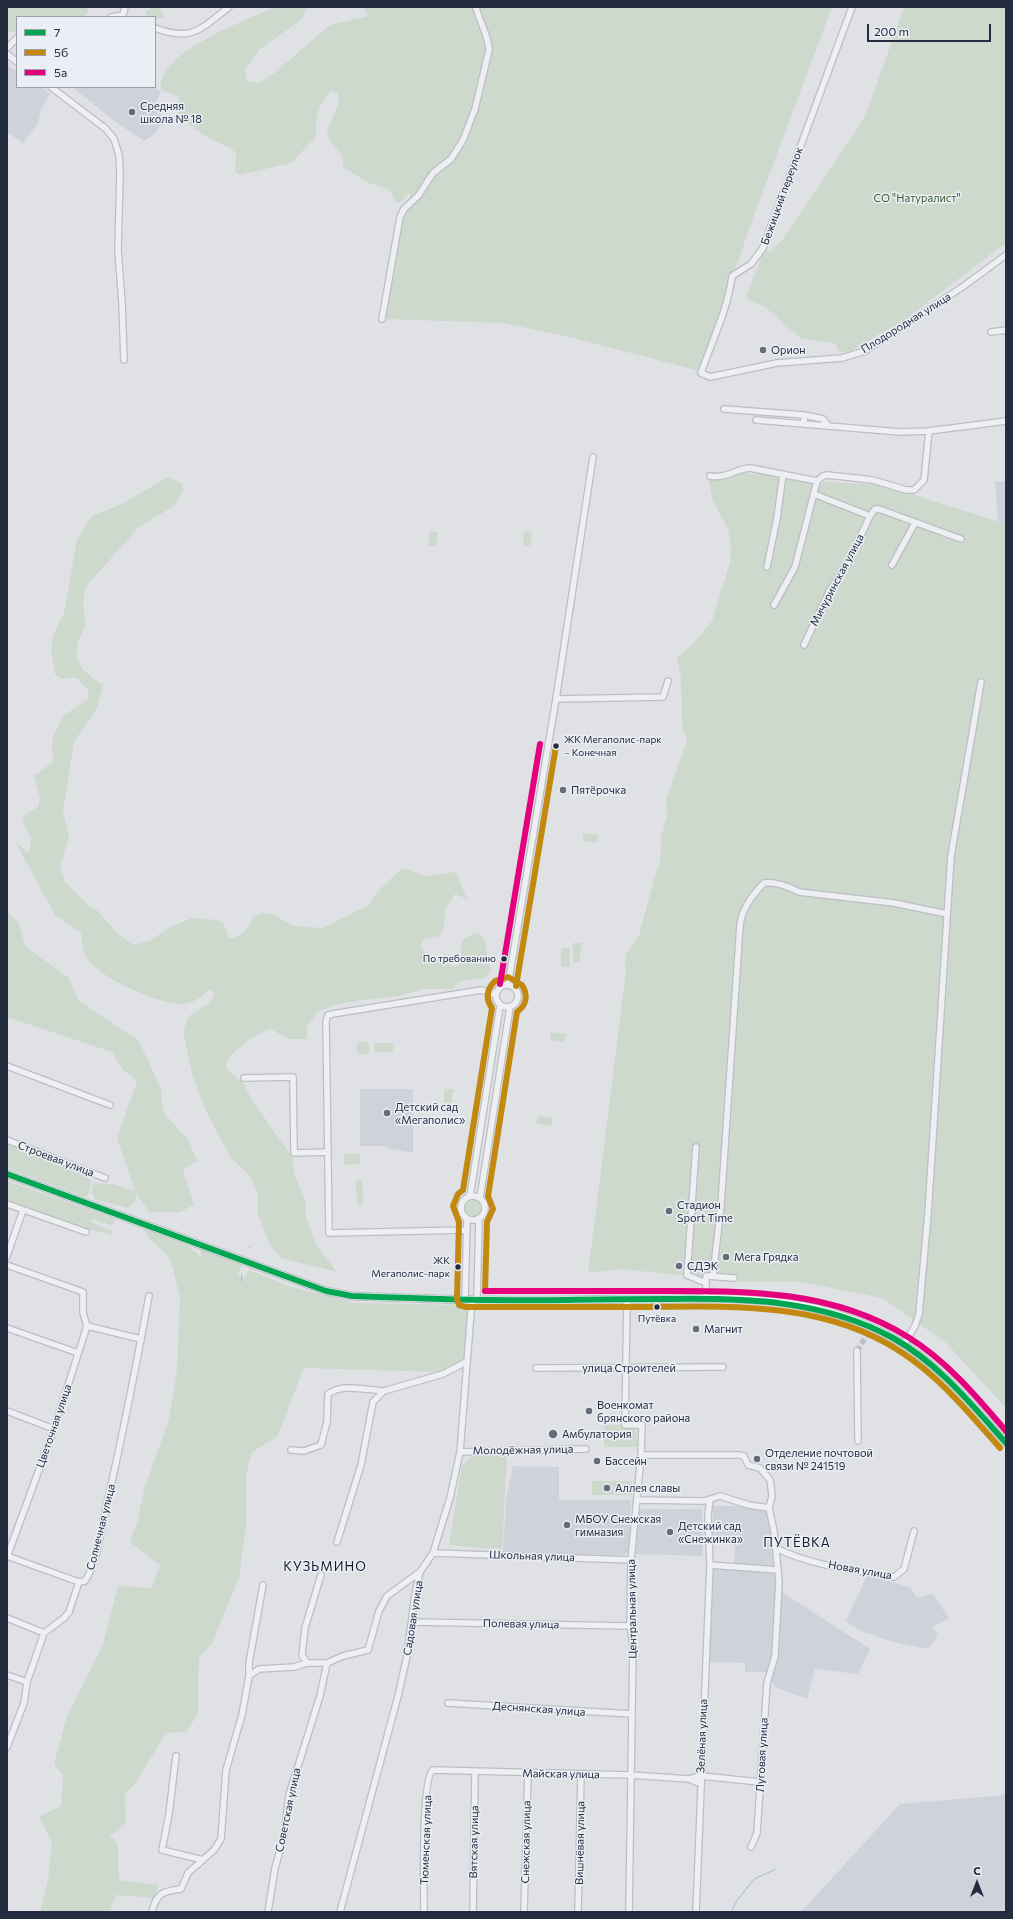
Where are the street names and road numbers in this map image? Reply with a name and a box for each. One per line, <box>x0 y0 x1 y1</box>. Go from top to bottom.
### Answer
street label: Бежицкий переулок <box>758 145 806 247</box>
street label: Плодородная улица <box>859 290 953 356</box>
street label: Мичуринская улица <box>807 532 867 628</box>
street label: Строевая улица <box>16 1138 96 1180</box>
street label: улица Строителей <box>582 1361 676 1375</box>
street label: Цветочная улица <box>34 1382 74 1470</box>
street label: Молодёжная улица <box>473 1443 573 1457</box>
street label: Солнечная улица <box>84 1483 118 1571</box>
street label: Школьная улица <box>489 1548 575 1564</box>
street label: Новая улица <box>827 1558 893 1582</box>
street label: Центральная улица <box>625 1559 639 1659</box>
street label: Садовая улица <box>401 1580 425 1656</box>
street label: Полевая улица <box>483 1617 559 1631</box>
street label: Деснянская улица <box>492 1699 586 1719</box>
street label: Зелёная улица <box>694 1699 710 1773</box>
street label: Луговая улица <box>753 1717 771 1793</box>
street label: Советская улица <box>273 1767 303 1853</box>
street label: Майская улица <box>522 1767 600 1781</box>
street label: Тюменская улица <box>418 1795 434 1885</box>
street label: Снежская улица <box>519 1800 533 1884</box>
street label: Вишнёвая улица <box>573 1801 587 1885</box>
street label: Вятская улица <box>467 1805 481 1879</box>

